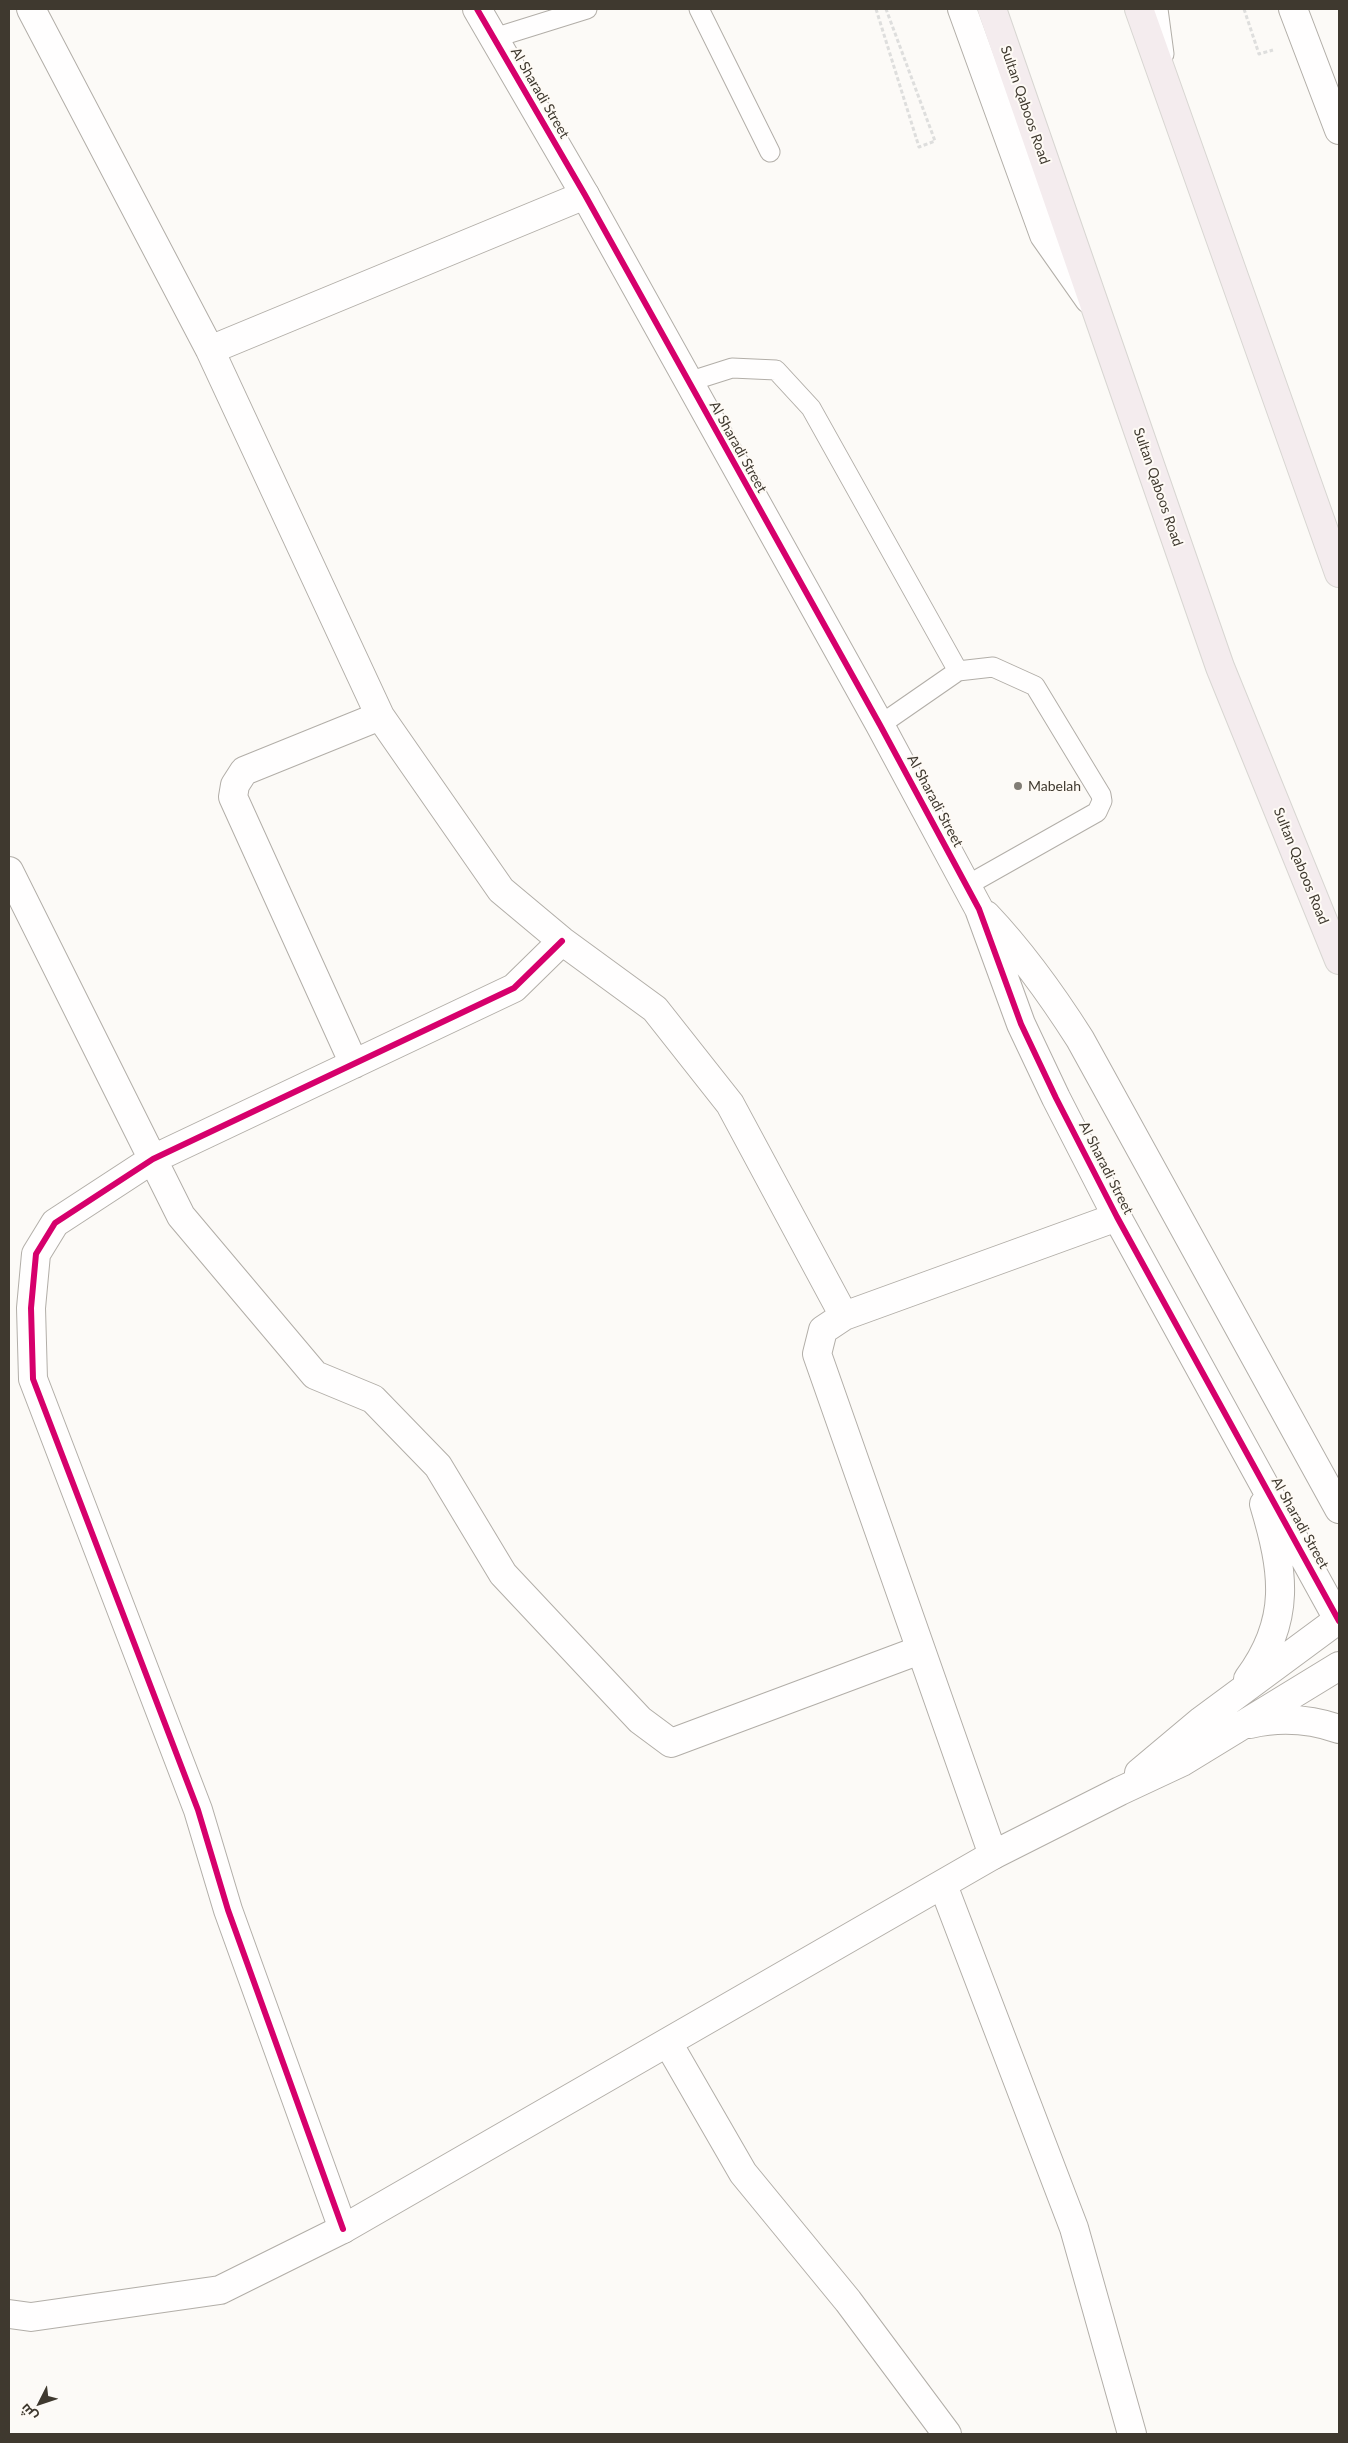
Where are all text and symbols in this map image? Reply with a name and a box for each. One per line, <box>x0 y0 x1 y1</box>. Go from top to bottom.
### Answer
street label: Sultan Qaboos Road <box>997 43 1053 167</box>
street label: Al Sharadi Street <box>507 45 573 141</box>
street label: Al Sharadi Street <box>706 398 770 496</box>
street label: Sultan Qaboos Road <box>1130 425 1186 549</box>
street label: Al Sharadi Street <box>904 752 966 850</box>
place label: Mabelah <box>1028 778 1081 794</box>
marker: Mabelah <box>1012 780 1024 792</box>
street label: Sultan Qaboos Road <box>1270 805 1332 927</box>
street label: Al Sharadi Street <box>1075 1119 1137 1217</box>
street label: Al Sharadi Street <box>1268 1474 1332 1572</box>
north arrow <box>15 2378 65 2428</box>
text: ش <box>16 2401 41 2426</box>

